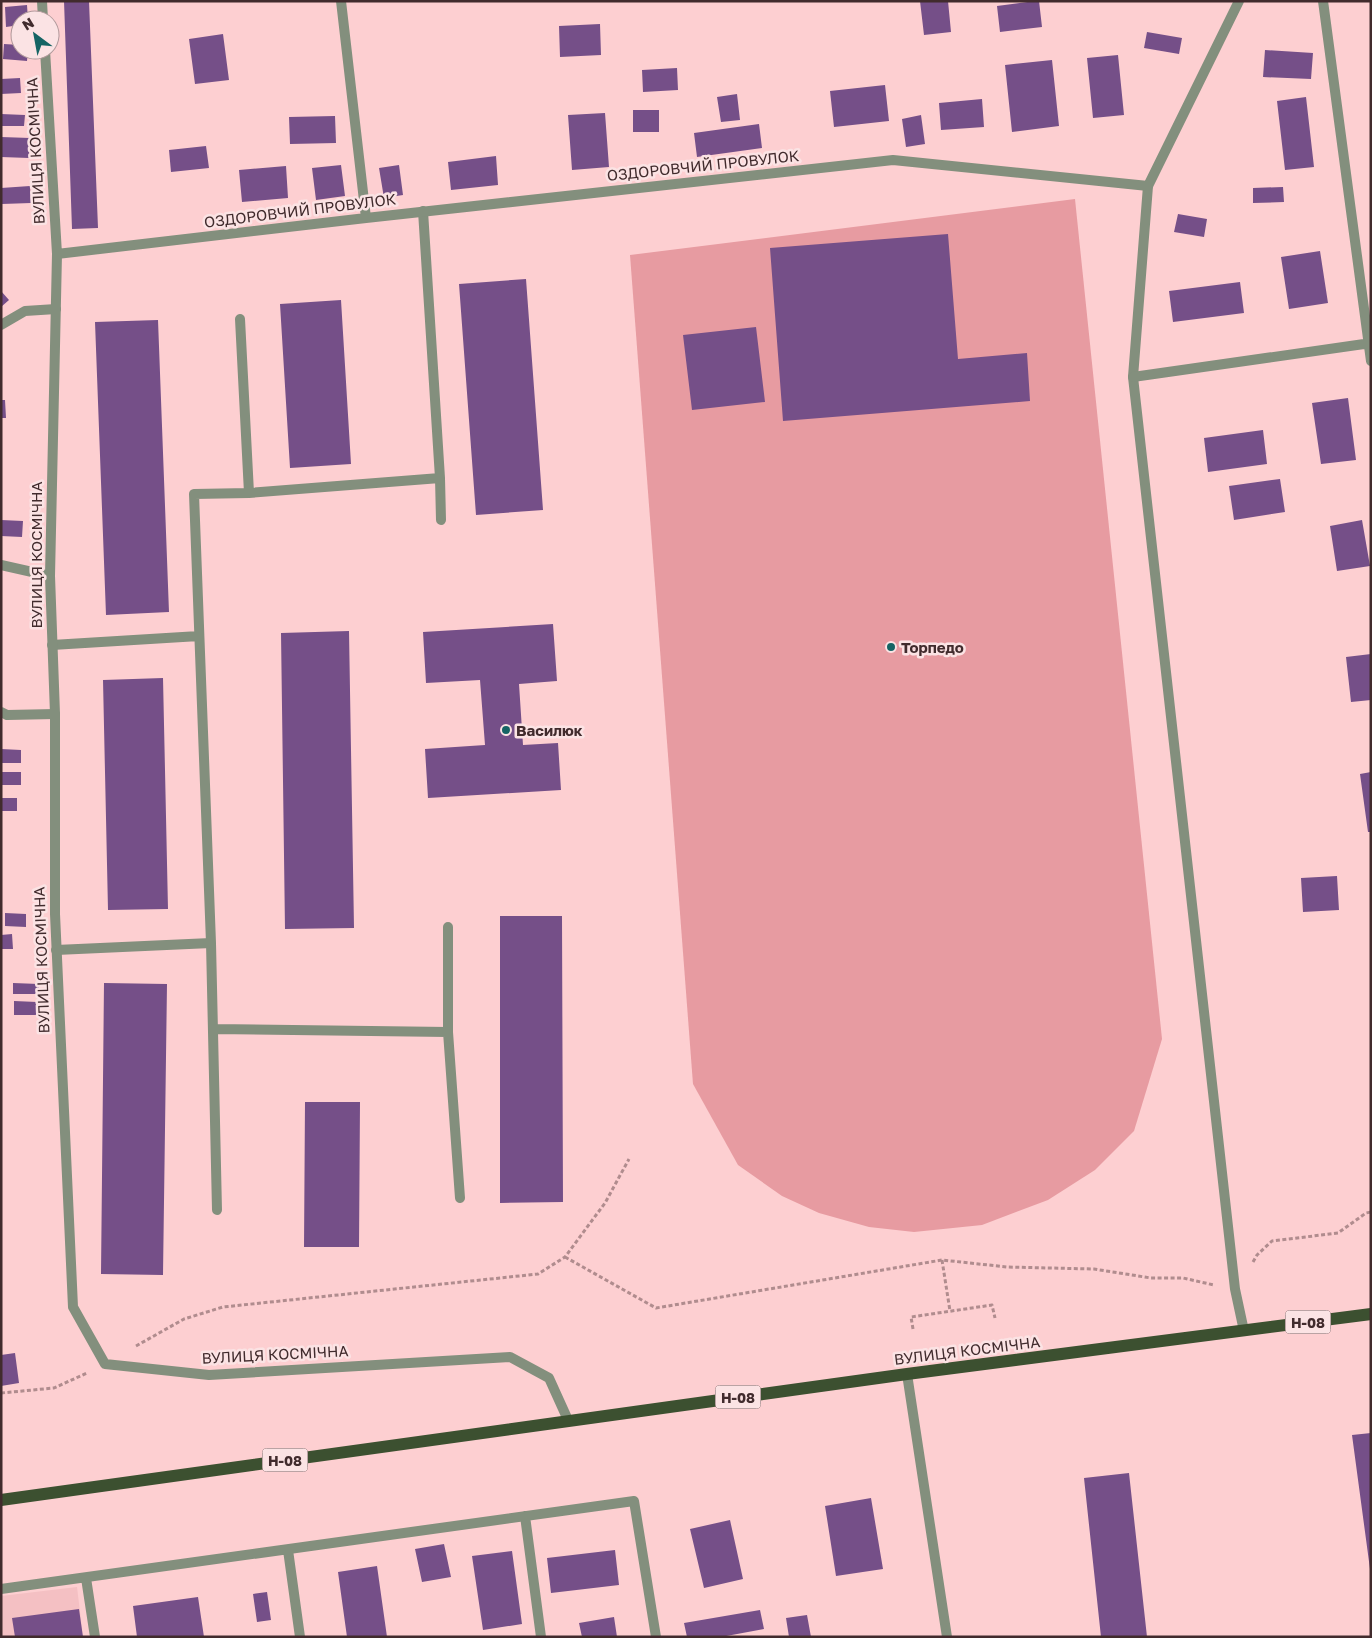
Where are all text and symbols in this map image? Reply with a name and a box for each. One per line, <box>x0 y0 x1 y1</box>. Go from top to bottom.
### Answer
north arrow <box>10 10 60 60</box>
text: N <box>19 14 37 34</box>
street label: ВУЛИЦЯ КОСМІЧНА <box>22 77 48 225</box>
street label: ОЗДОРОВЧИЙ ПРОВУЛОК <box>606 146 801 184</box>
street label: ОЗДОРОВЧИЙ ПРОВУЛОК <box>203 189 398 231</box>
street label: ВУЛИЦЯ КОСМІЧНА <box>27 482 45 629</box>
place label: Торпедо <box>901 638 964 656</box>
marker: Торпедо <box>885 641 897 653</box>
place label: Василюк <box>516 721 583 739</box>
marker: Василюк <box>500 724 512 736</box>
street label: ВУЛИЦЯ КОСМІЧНА <box>29 886 53 1034</box>
road number: Н-08 <box>1286 1310 1330 1334</box>
street label: ВУЛИЦЯ КОСМІЧНА <box>893 1332 1041 1368</box>
street label: ВУЛИЦЯ КОСМІЧНА <box>201 1341 349 1367</box>
road number: Н-08 <box>716 1385 760 1408</box>
road number: Н-08 <box>262 1448 308 1472</box>

